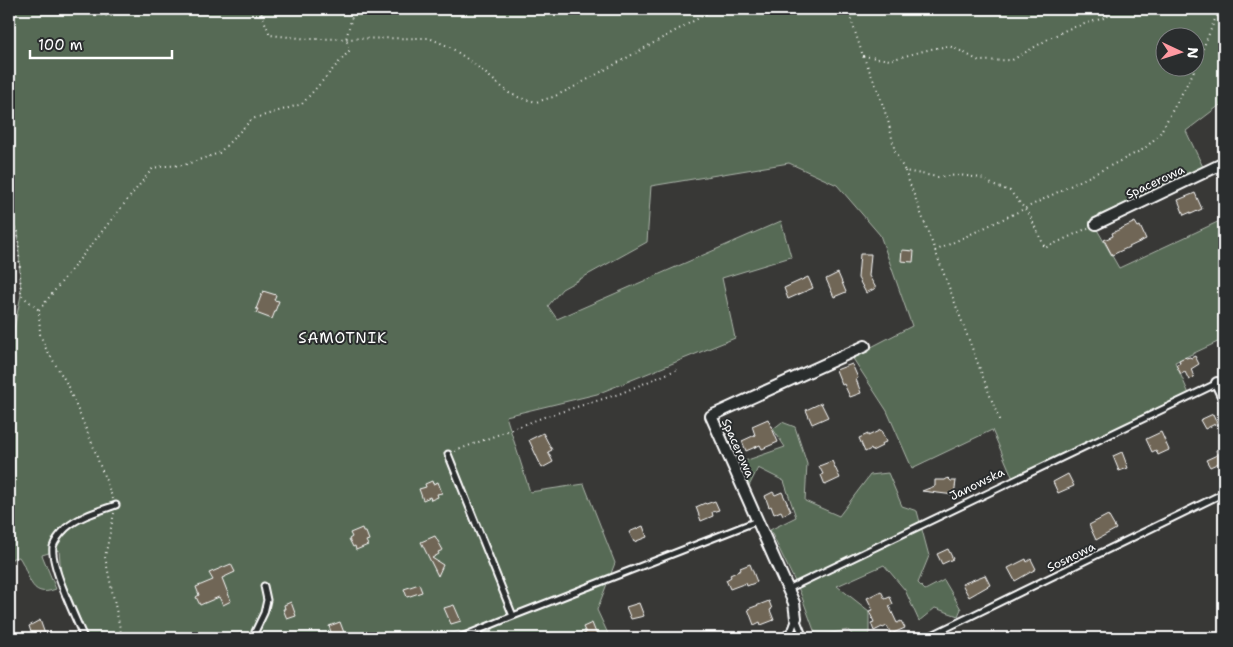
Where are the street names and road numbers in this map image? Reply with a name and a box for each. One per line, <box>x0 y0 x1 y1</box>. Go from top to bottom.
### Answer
street label: Spacerowa <box>1123 161 1187 203</box>
street label: Spacerowa <box>718 416 758 480</box>
street label: Janowska <box>947 464 1007 504</box>
street label: Sosnowa <box>1044 538 1098 575</box>

